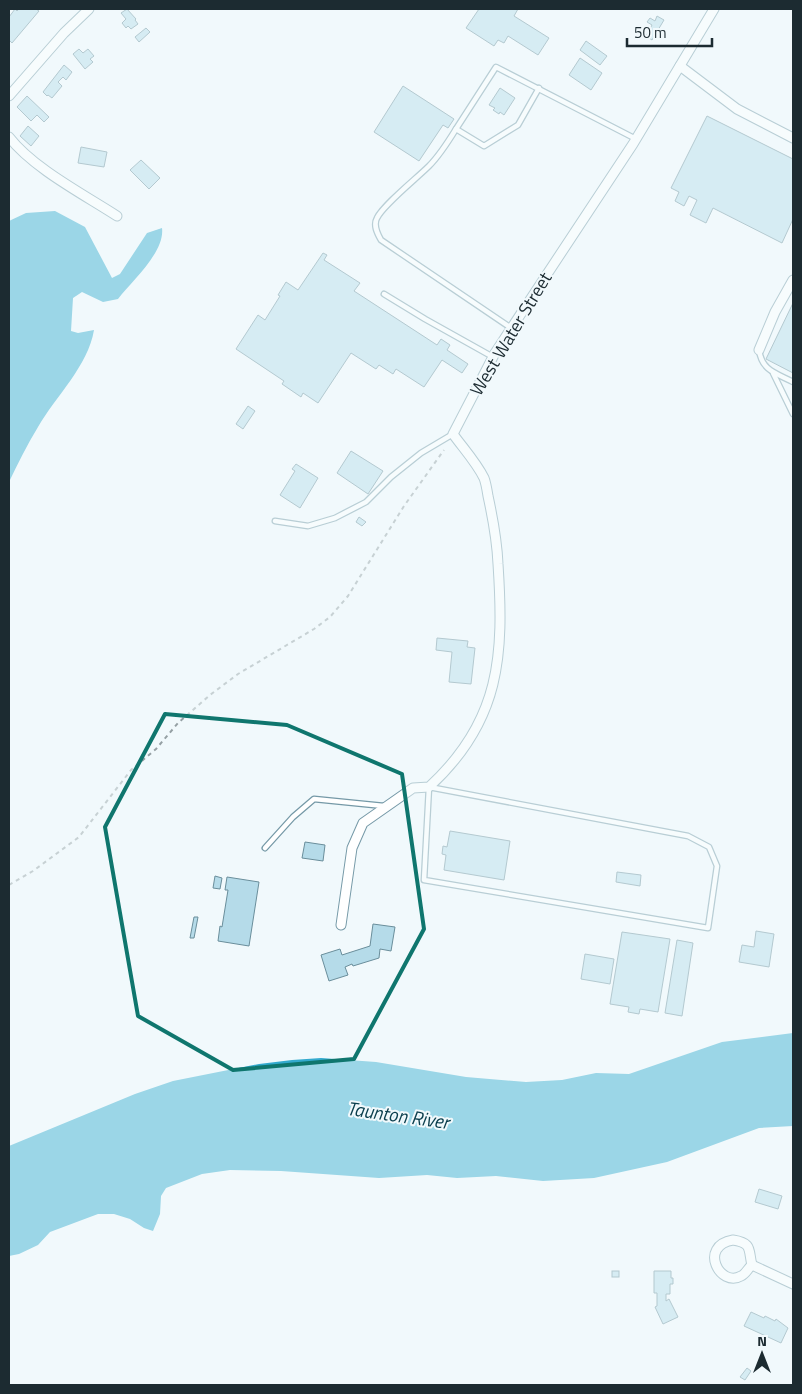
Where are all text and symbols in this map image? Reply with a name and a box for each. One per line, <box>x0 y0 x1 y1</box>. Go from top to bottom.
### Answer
scale bar <box>627 15 712 47</box>
text: 50 m <box>634 21 667 44</box>
street label: West Water Street <box>463 266 559 401</box>
water label: Taunton River <box>345 1093 453 1136</box>
north arrow <box>737 1329 787 1379</box>
text: N <box>757 1330 767 1351</box>

